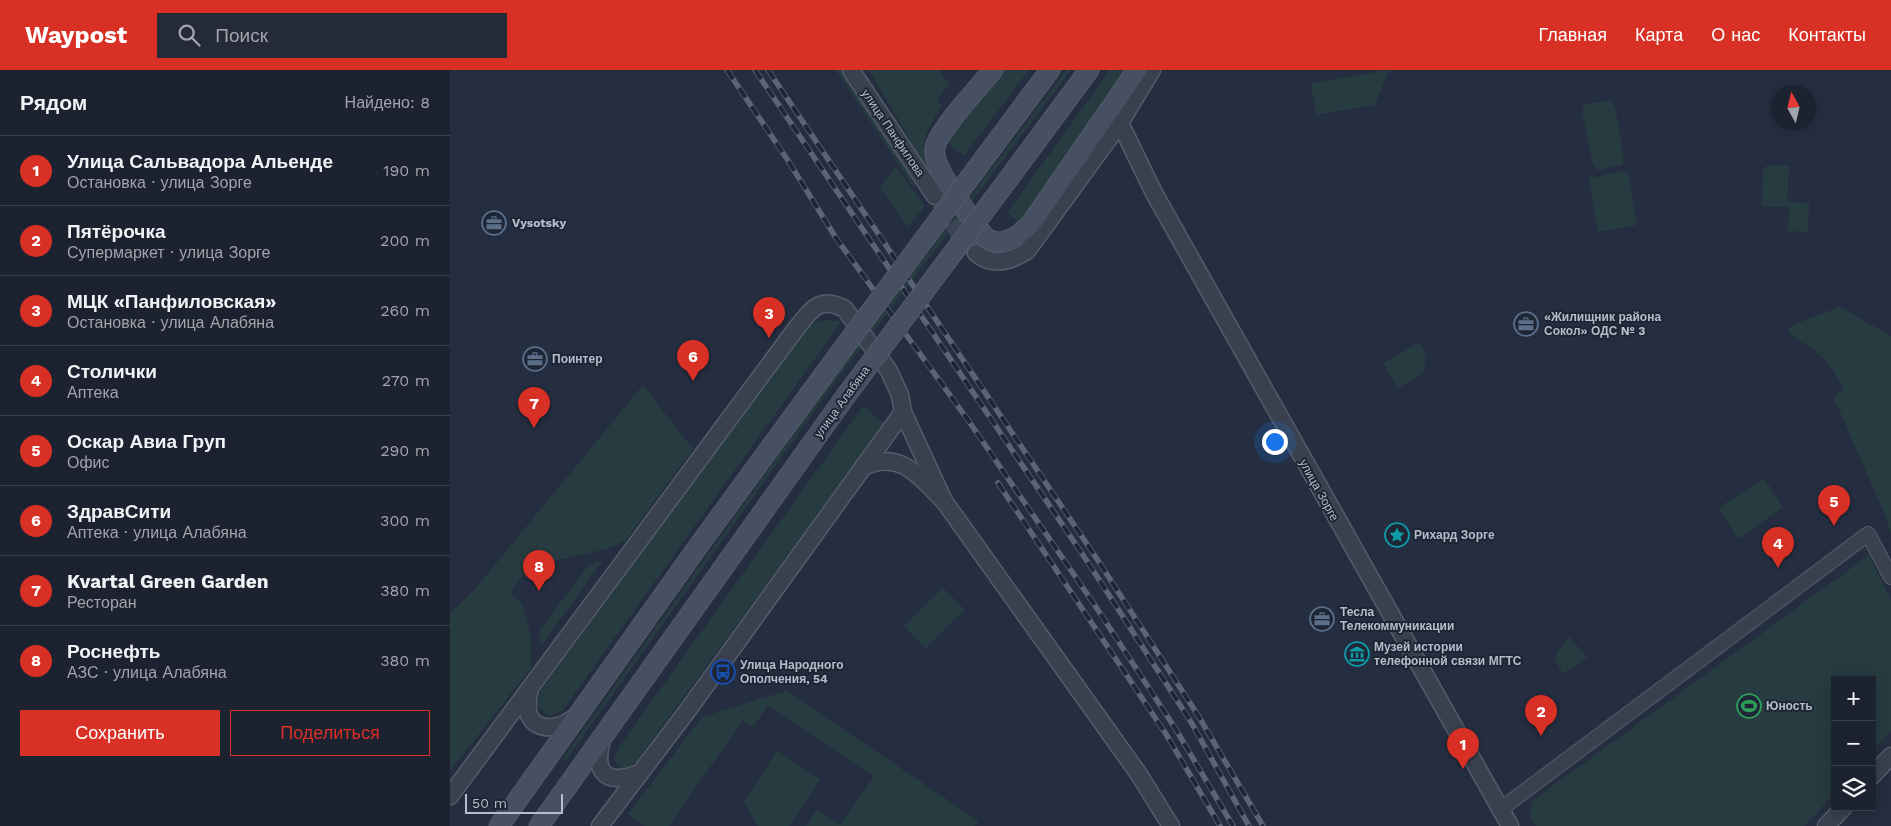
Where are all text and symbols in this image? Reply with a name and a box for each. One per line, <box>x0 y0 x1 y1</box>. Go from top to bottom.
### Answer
search box <box>157 13 507 58</box>
text: Waypost <box>25 21 127 49</box>
icon: search <box>175 21 203 49</box>
text: Поиск <box>215 24 268 47</box>
text: Главная <box>1538 24 1607 45</box>
text: Карта <box>1635 24 1683 45</box>
text: О нас <box>1711 24 1760 45</box>
text: Контакты <box>1788 24 1866 45</box>
north arrow <box>1771 85 1816 130</box>
street label: улица Панфилова <box>859 87 928 180</box>
text: Рядом <box>20 90 87 115</box>
text: Найдено: 8 <box>345 93 430 112</box>
text: Улица Сальвадора Альенде <box>67 150 333 173</box>
text: 1 <box>33 161 39 180</box>
text: 190 m <box>383 161 430 180</box>
text: Остановка · улица Зорге <box>67 173 252 192</box>
office icon: Vysotsky <box>481 210 507 236</box>
place label: Vysotsky <box>512 216 566 230</box>
text: Пятёрочка <box>67 220 165 243</box>
text: 2 <box>31 231 41 250</box>
text: 200 m <box>380 231 430 250</box>
text: Супермаркет · улица Зорге <box>67 243 271 262</box>
text: МЦК «Панфиловская» <box>67 290 276 313</box>
pin: 3 <box>753 297 785 338</box>
text: 3 <box>31 301 41 320</box>
text: 260 m <box>380 301 430 320</box>
place label: «Жилищник района Сокол» ОДС № 3 <box>1544 310 1661 338</box>
office icon: «Жилищник района Сокол» ОДС № 3 <box>1513 311 1539 337</box>
text: Остановка · улица Алабяна <box>67 313 274 332</box>
pin: 6 <box>677 340 709 381</box>
office icon: Поинтер <box>522 346 548 372</box>
place label: Поинтер <box>552 352 602 366</box>
text: Столички <box>67 360 157 383</box>
street label: улица Алабяна <box>811 363 873 441</box>
text: 4 <box>31 371 41 390</box>
text: 270 m <box>382 371 430 390</box>
text: Аптека <box>67 383 119 402</box>
pin: 7 <box>518 387 550 428</box>
your location <box>1262 429 1288 455</box>
text: Оскар Авиа Груп <box>67 430 226 453</box>
text: 5 <box>31 441 41 460</box>
text: 290 m <box>380 441 430 460</box>
text: Офис <box>67 453 110 472</box>
street label: улица Зорге <box>1296 457 1342 524</box>
pin: 5 <box>1818 485 1850 526</box>
text: ЗдравСити <box>67 500 171 523</box>
text: 6 <box>31 511 41 530</box>
text: 300 m <box>380 511 430 530</box>
place icon: Рихард Зорге <box>1384 522 1410 548</box>
text: Аптека · улица Алабяна <box>67 523 247 542</box>
pin: 4 <box>1762 527 1794 568</box>
place label: Рихард Зорге <box>1414 528 1495 542</box>
pin: 8 <box>523 550 555 591</box>
text: Kvartal Green Garden <box>67 570 269 593</box>
text: 7 <box>31 581 41 600</box>
text: 380 m <box>380 581 430 600</box>
text: Ресторан <box>67 593 137 612</box>
place label: Тесла Телекоммуникации <box>1340 605 1454 633</box>
office icon: Тесла Телекоммуникации <box>1309 606 1335 632</box>
text: Роснефть <box>67 640 161 663</box>
place label: Музей истории телефонной связи МГТС <box>1374 640 1522 668</box>
museum icon: Музей истории телефонной связи МГТС <box>1344 641 1370 667</box>
text: 8 <box>31 651 41 670</box>
text: 380 m <box>380 651 430 670</box>
place label: Улица Народного Ополчения, 54 <box>740 658 844 686</box>
bus stop icon: Улица Народного Ополчения, 54 <box>710 659 736 685</box>
text: АЗС · улица Алабяна <box>67 663 227 682</box>
map controls <box>1831 676 1876 811</box>
button: + <box>1831 676 1876 721</box>
sports icon: Юность <box>1736 693 1762 719</box>
pin: 2 <box>1525 695 1557 736</box>
place label: Юность <box>1766 699 1813 713</box>
button: Сохранить <box>20 710 220 756</box>
button: Поделиться <box>230 710 430 756</box>
button: − <box>1831 721 1876 766</box>
pin: 1 <box>1447 728 1479 769</box>
button: layers <box>1831 766 1876 811</box>
scale bar <box>465 791 562 814</box>
text: 50 m <box>472 795 507 811</box>

